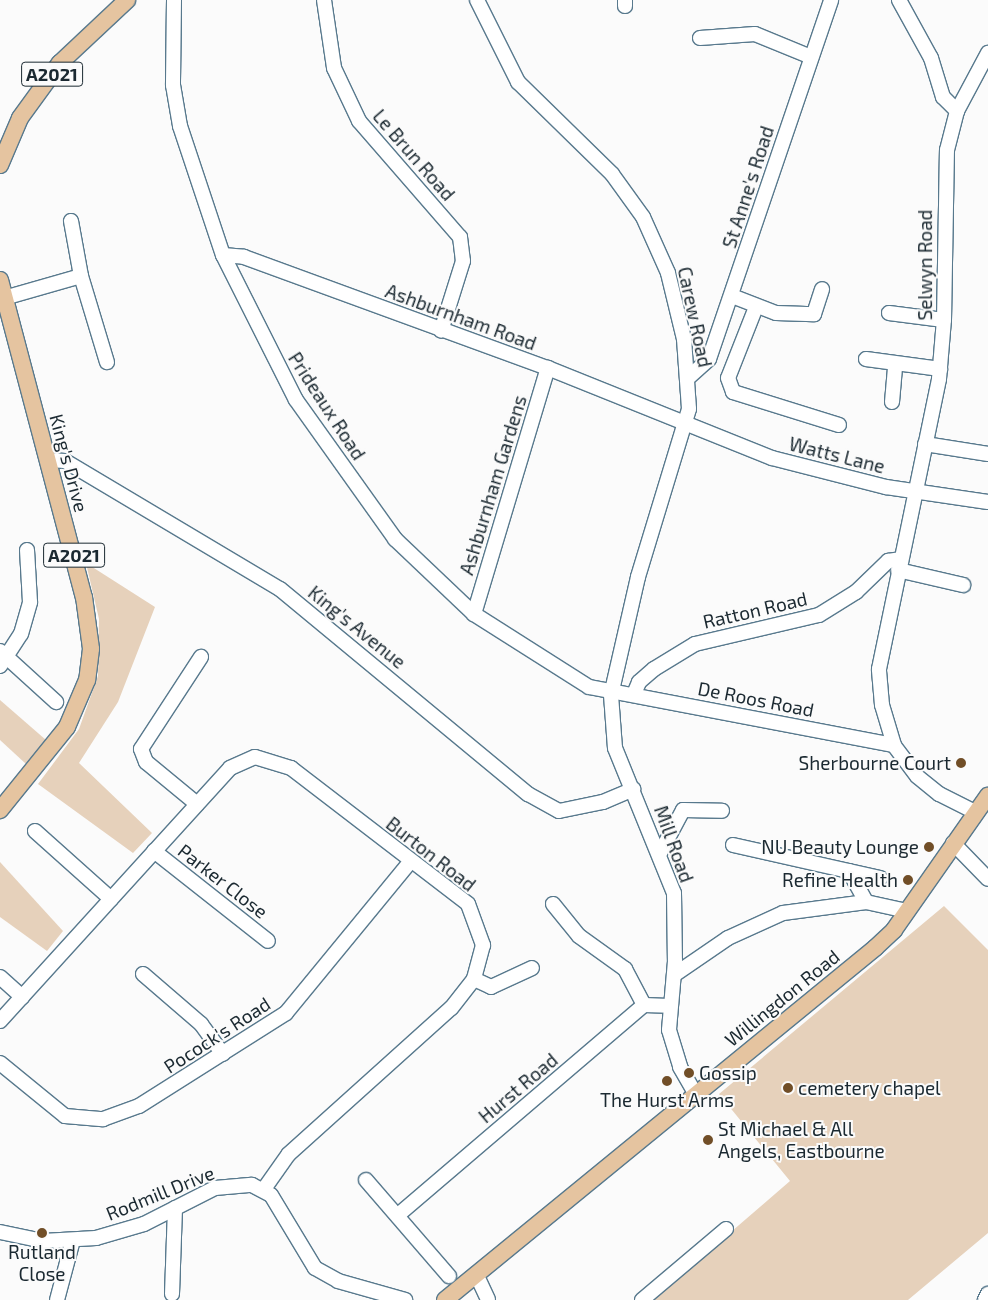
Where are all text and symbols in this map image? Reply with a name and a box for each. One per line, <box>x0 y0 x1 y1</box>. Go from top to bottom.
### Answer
road number: A2021 <box>21 59 83 90</box>
street label: Le Brun Road <box>368 105 460 205</box>
street label: St Anne's Road <box>717 123 779 251</box>
street label: Selwyn Road <box>914 210 936 320</box>
street label: Carew Road <box>673 265 717 369</box>
street label: Ashburnham Road <box>382 279 540 355</box>
street label: Prideaux Road <box>284 348 370 464</box>
street label: Ashburnham Gardens <box>455 392 531 578</box>
street label: King's Drive <box>45 411 93 515</box>
street label: Watts Lane <box>787 432 887 478</box>
road number: A2021 <box>43 540 105 570</box>
street label: King's Avenue <box>304 581 410 673</box>
street label: Ratton Road <box>701 587 809 633</box>
street label: De Roos Road <box>696 677 816 721</box>
place label: Sherbourne Court <box>799 752 951 774</box>
marker: Sherbourne Court <box>955 757 967 769</box>
street label: Mill Road <box>649 802 699 886</box>
street label: Burton Road <box>382 812 480 896</box>
place label: NU Beauty Lounge <box>761 836 919 858</box>
street label: Parker Close <box>174 839 272 923</box>
marker: NU Beauty Lounge <box>923 841 935 853</box>
place label: Refine Health <box>782 869 898 891</box>
marker: Refine Health <box>902 874 914 886</box>
street label: Willingdon Road <box>720 945 844 1051</box>
street label: Pocock's Road <box>159 992 275 1078</box>
street label: Hurst Road <box>474 1048 562 1128</box>
place label: Gossip <box>699 1062 757 1084</box>
marker: Gossip <box>683 1067 695 1079</box>
marker: The Hurst Arms <box>661 1075 673 1087</box>
place label: cemetery chapel <box>798 1077 941 1099</box>
marker: cemetery chapel <box>782 1082 794 1094</box>
place label: The Hurst Arms <box>600 1089 734 1111</box>
place label: St Michael & All Angels, Eastbourne <box>718 1118 885 1162</box>
marker: St Michael & All Angels, Eastbourne <box>702 1134 714 1146</box>
street label: Rodmill Drive <box>102 1161 218 1225</box>
marker: Rutland Close <box>36 1227 48 1239</box>
place label: Rutland Close <box>8 1241 76 1285</box>

